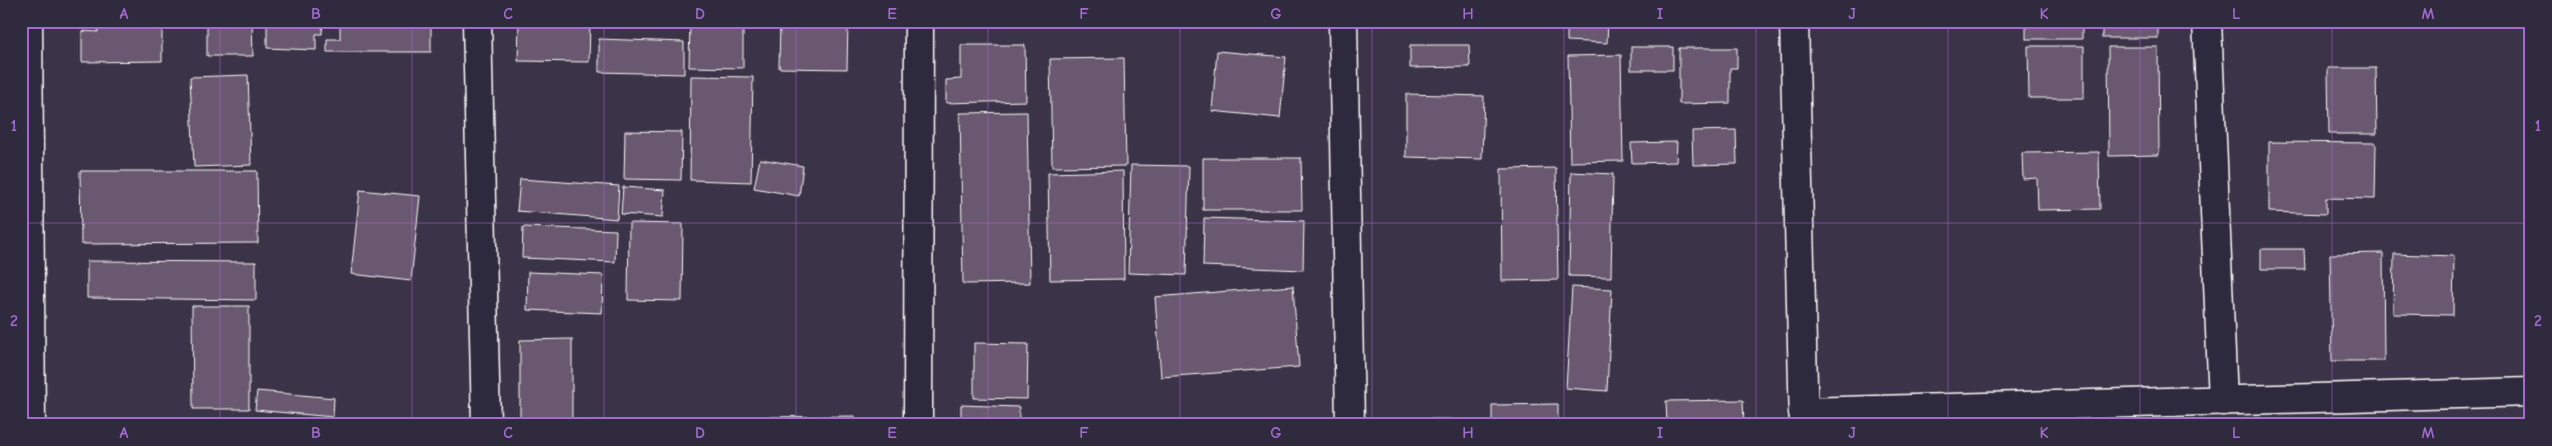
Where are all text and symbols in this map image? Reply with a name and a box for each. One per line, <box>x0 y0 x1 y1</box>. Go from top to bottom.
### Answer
text: A <box>120 5 129 23</box>
text: B <box>311 5 321 23</box>
text: C <box>503 5 513 23</box>
text: D <box>695 5 705 23</box>
text: E <box>887 5 897 23</box>
text: F <box>1079 5 1089 23</box>
text: G <box>1270 5 1282 23</box>
text: H <box>1462 5 1474 23</box>
text: I <box>1657 5 1663 23</box>
text: J <box>1848 5 1856 23</box>
text: K <box>2039 5 2049 23</box>
text: L <box>2232 5 2240 23</box>
text: M <box>2422 5 2435 23</box>
text: 1 <box>11 117 17 135</box>
text: 1 <box>2535 117 2541 135</box>
text: 2 <box>10 312 18 330</box>
text: 2 <box>2534 312 2542 330</box>
text: A <box>120 424 129 442</box>
text: B <box>311 424 321 442</box>
text: C <box>503 424 513 442</box>
text: D <box>695 424 705 442</box>
text: E <box>887 424 897 442</box>
text: F <box>1079 424 1089 442</box>
text: G <box>1270 424 1282 442</box>
text: H <box>1462 424 1474 442</box>
text: I <box>1657 424 1663 442</box>
text: J <box>1848 424 1856 442</box>
text: K <box>2039 424 2049 442</box>
text: L <box>2232 424 2240 442</box>
text: M <box>2422 424 2435 442</box>

